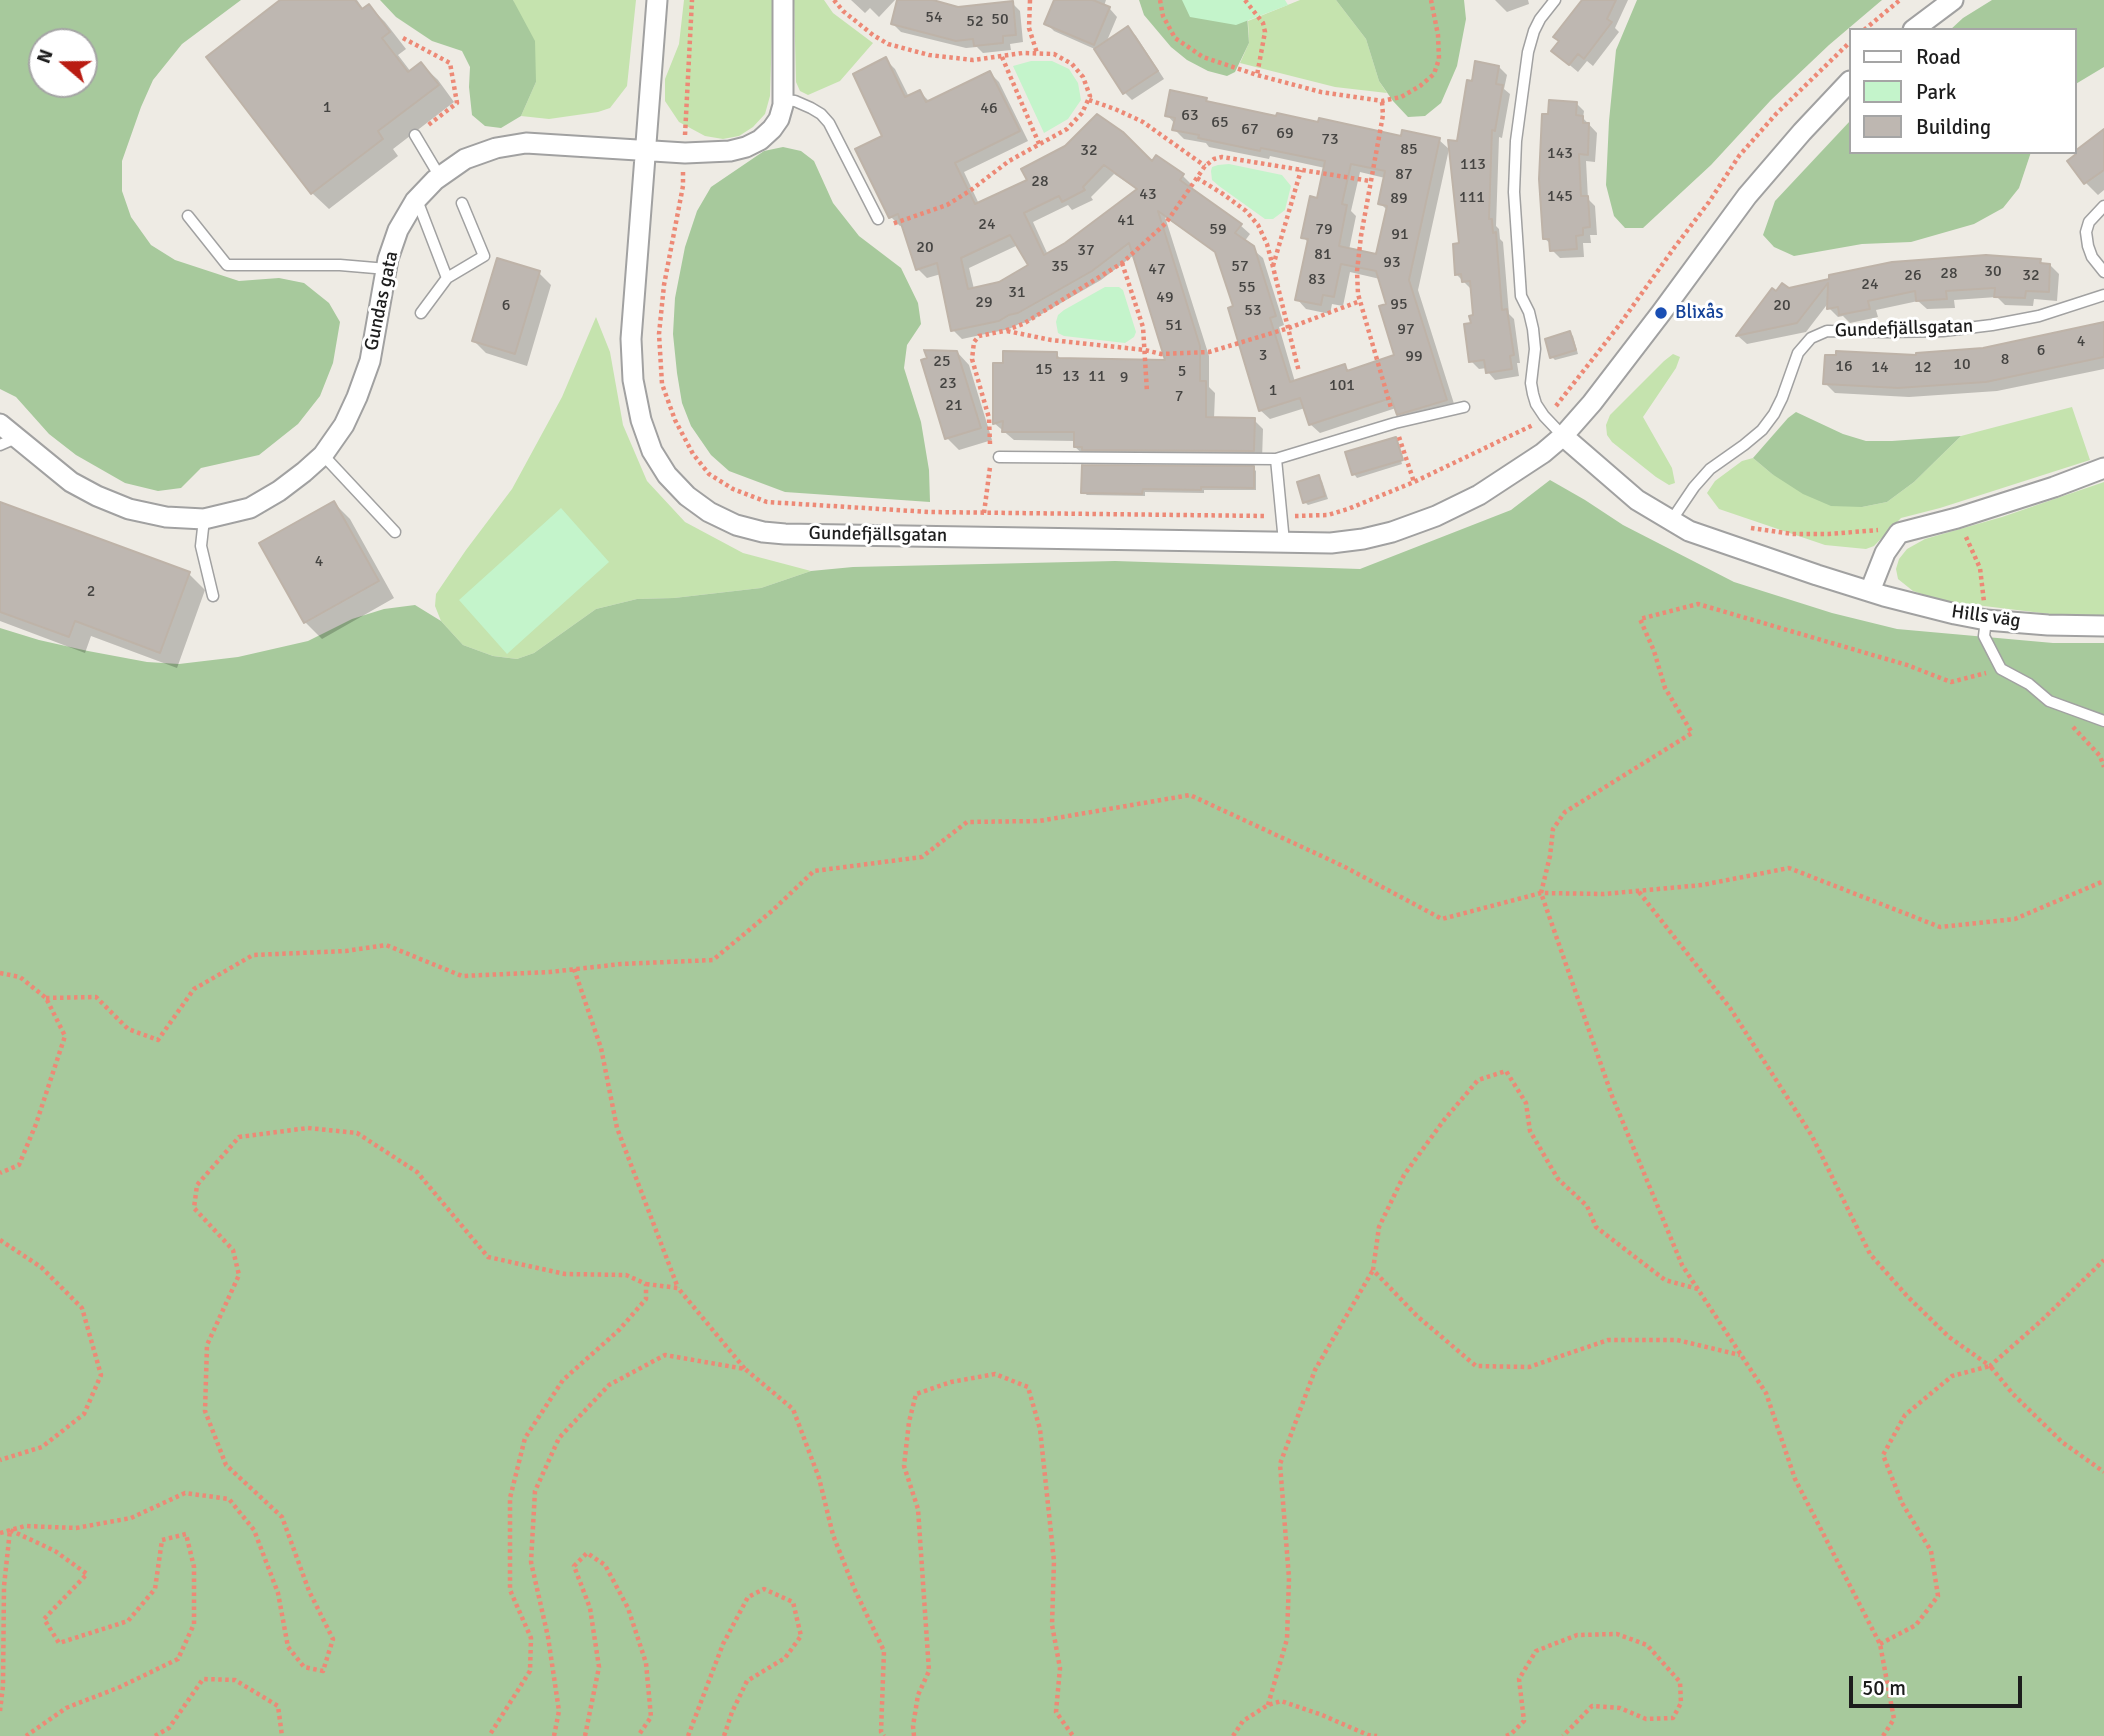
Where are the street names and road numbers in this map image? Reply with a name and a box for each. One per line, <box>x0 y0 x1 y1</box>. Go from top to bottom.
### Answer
street label: Gundas gata <box>360 249 404 353</box>
street label: Gundefjällsgatan <box>1834 315 1974 343</box>
street label: Gundefjällsgatan <box>808 522 948 548</box>
street label: Hills väg <box>1950 601 2022 633</box>

